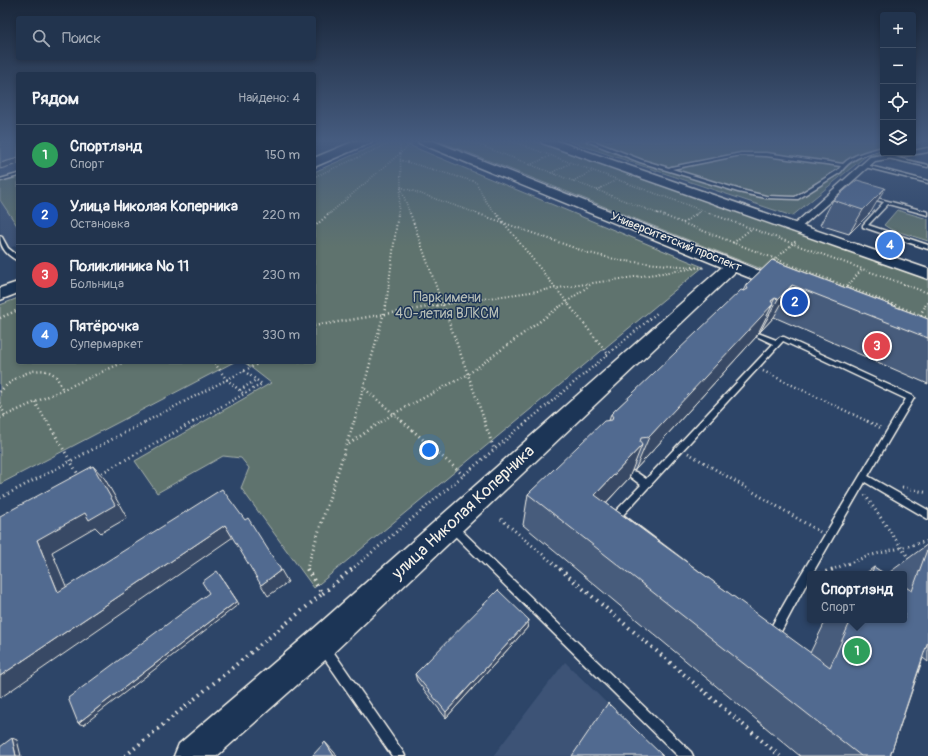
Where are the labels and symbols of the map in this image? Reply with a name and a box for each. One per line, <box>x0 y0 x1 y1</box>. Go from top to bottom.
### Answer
street label: Университетский проспект <box>608 209 744 275</box>
pin: 4 <box>877 230 903 260</box>
pin: 2 <box>782 287 808 317</box>
park label: Парк имени 40-летия ВЛКСМ <box>395 289 499 322</box>
pin: 3 <box>864 331 890 361</box>
street label: улица Николая Коперника <box>387 440 539 584</box>
your location <box>419 440 439 460</box>
pin: 1 <box>844 636 870 666</box>

